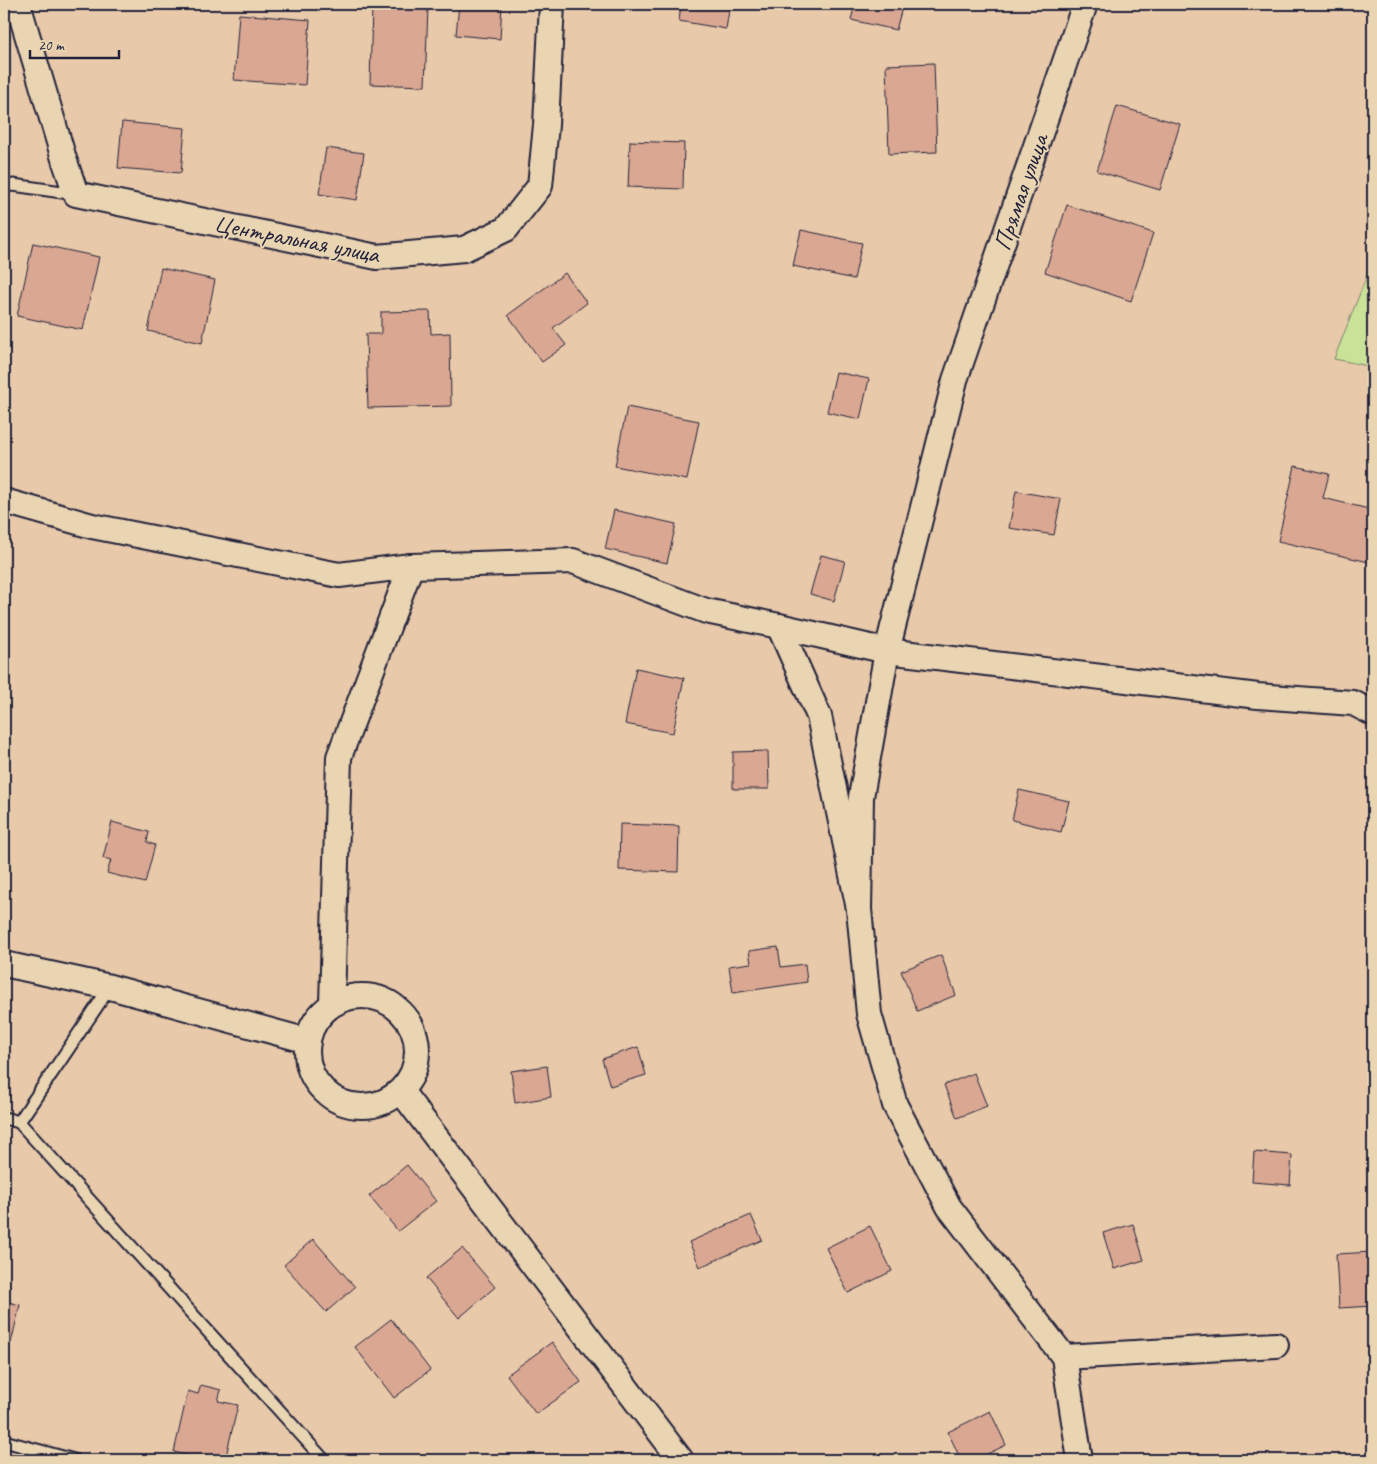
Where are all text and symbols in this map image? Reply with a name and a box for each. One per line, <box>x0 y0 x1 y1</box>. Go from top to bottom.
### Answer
scale bar <box>30 28 119 60</box>
text: 20 m <box>38 36 65 55</box>
street label: Прямая улица <box>986 127 1057 255</box>
street label: Центральная улица <box>212 207 384 271</box>

